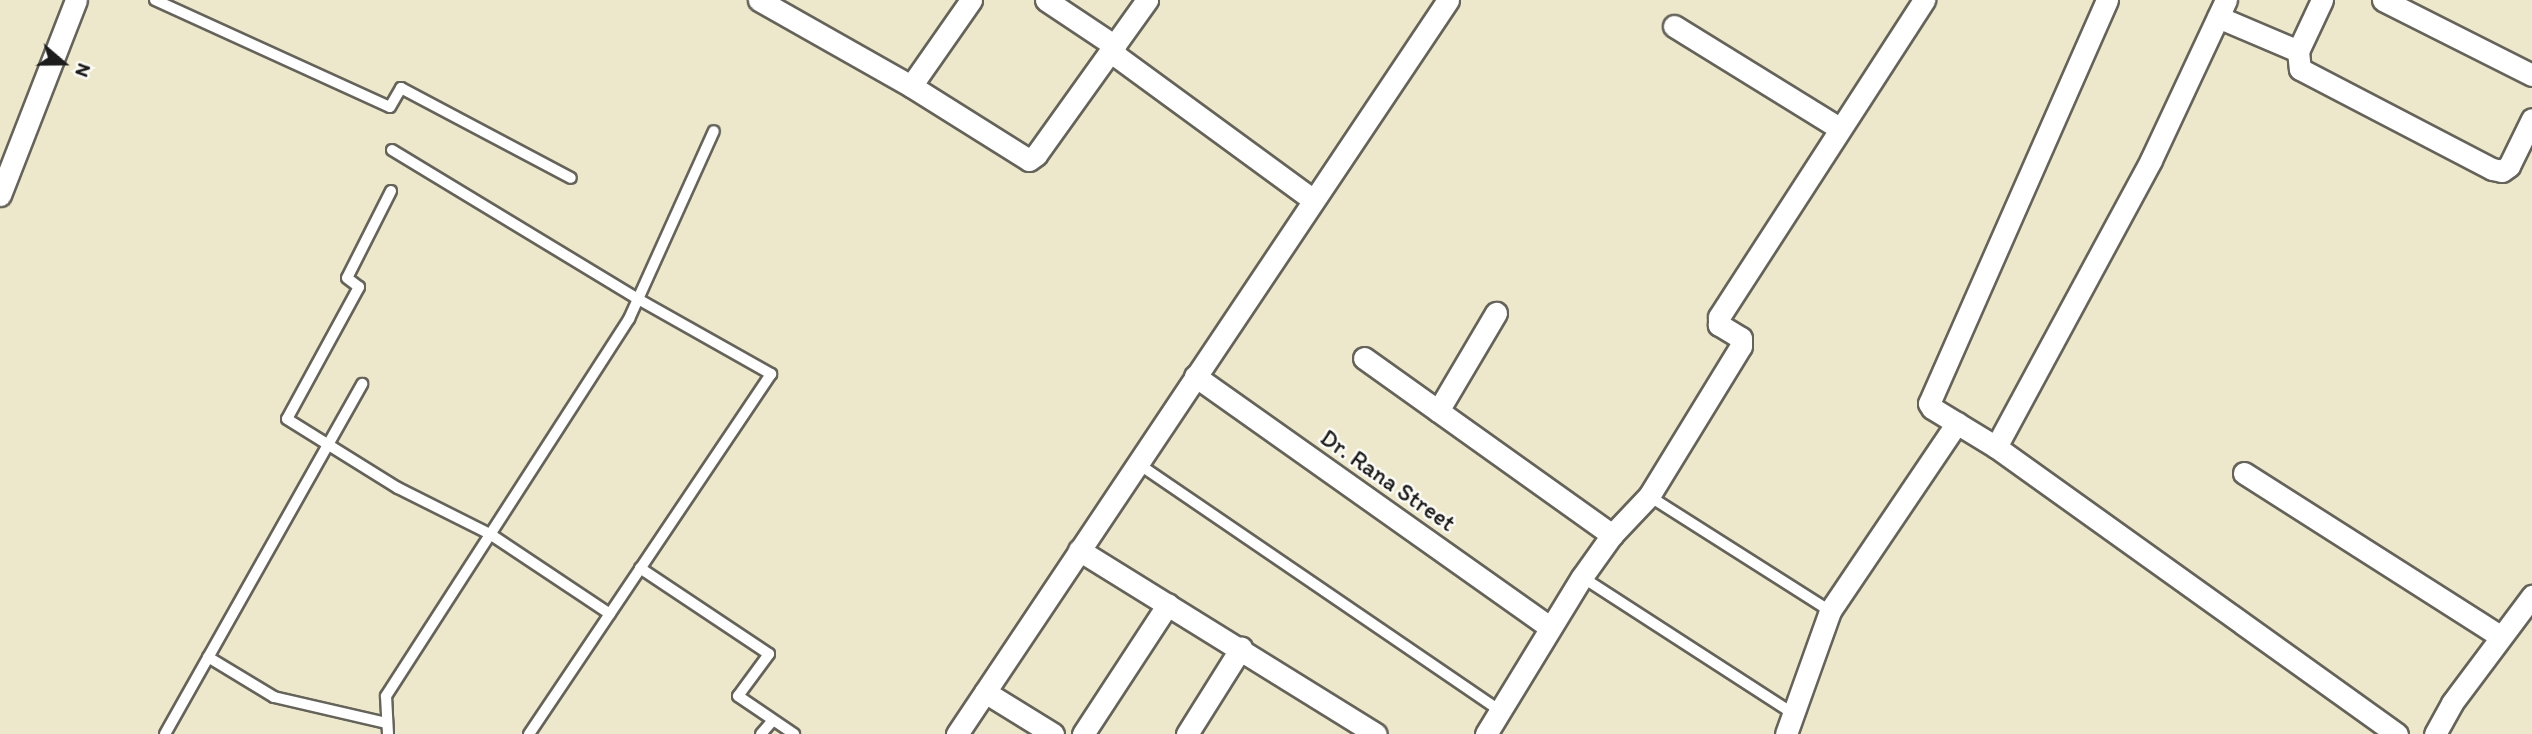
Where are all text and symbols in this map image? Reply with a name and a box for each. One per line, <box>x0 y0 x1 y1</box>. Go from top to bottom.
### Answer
north arrow <box>28 28 98 98</box>
text: N <box>70 60 96 80</box>
street label: Dr. Rana Street <box>1315 423 1461 537</box>

